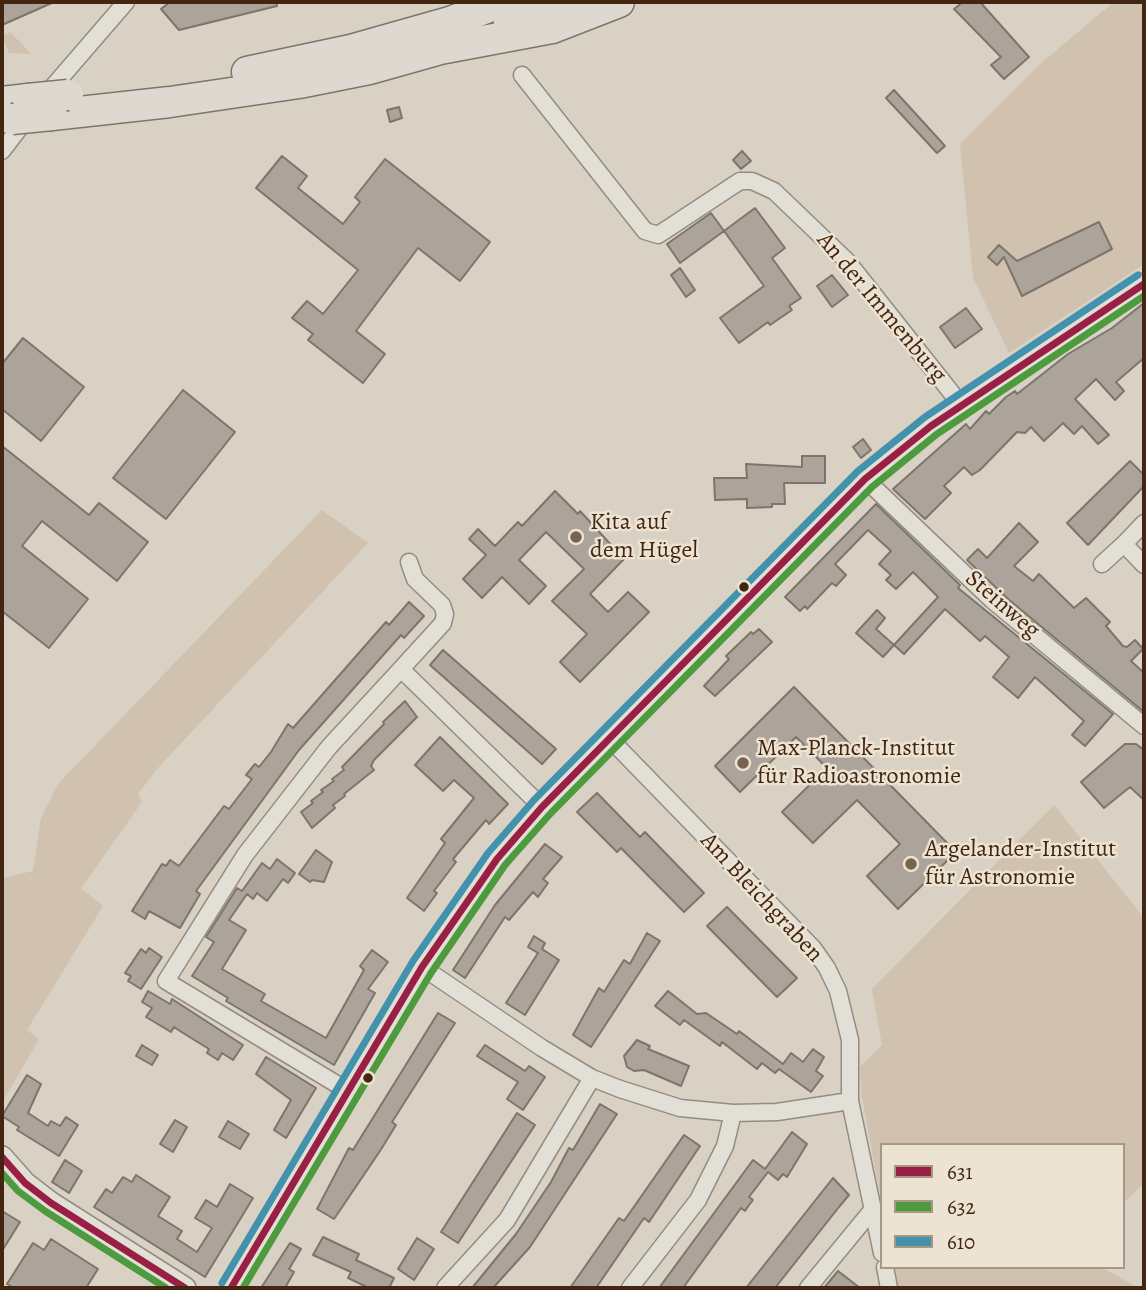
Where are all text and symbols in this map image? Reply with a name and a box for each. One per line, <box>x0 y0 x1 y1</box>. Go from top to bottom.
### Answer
street label: An der Immenburg <box>810 227 952 389</box>
place label: Kita auf dem Hügel <box>590 509 698 565</box>
marker: Kita auf dem Hügel <box>568 529 584 545</box>
street label: Steinweg <box>959 565 1045 645</box>
unlabelled marker <box>737 580 751 594</box>
place label: Max-Planck-Institut für Radioastronomie <box>757 735 961 791</box>
marker: Max-Planck-Institut für Radioastronomie <box>735 755 751 771</box>
street label: Am Bleichgraben <box>693 827 829 969</box>
place label: Argelander-Institut für Astronomie <box>925 836 1116 892</box>
marker: Argelander-Institut für Astronomie <box>903 856 919 872</box>
unlabelled marker <box>361 1071 375 1085</box>
legend <box>880 1143 1125 1269</box>
text: 631 <box>947 1158 973 1186</box>
text: 632 <box>947 1193 975 1221</box>
text: 610 <box>947 1228 975 1256</box>

